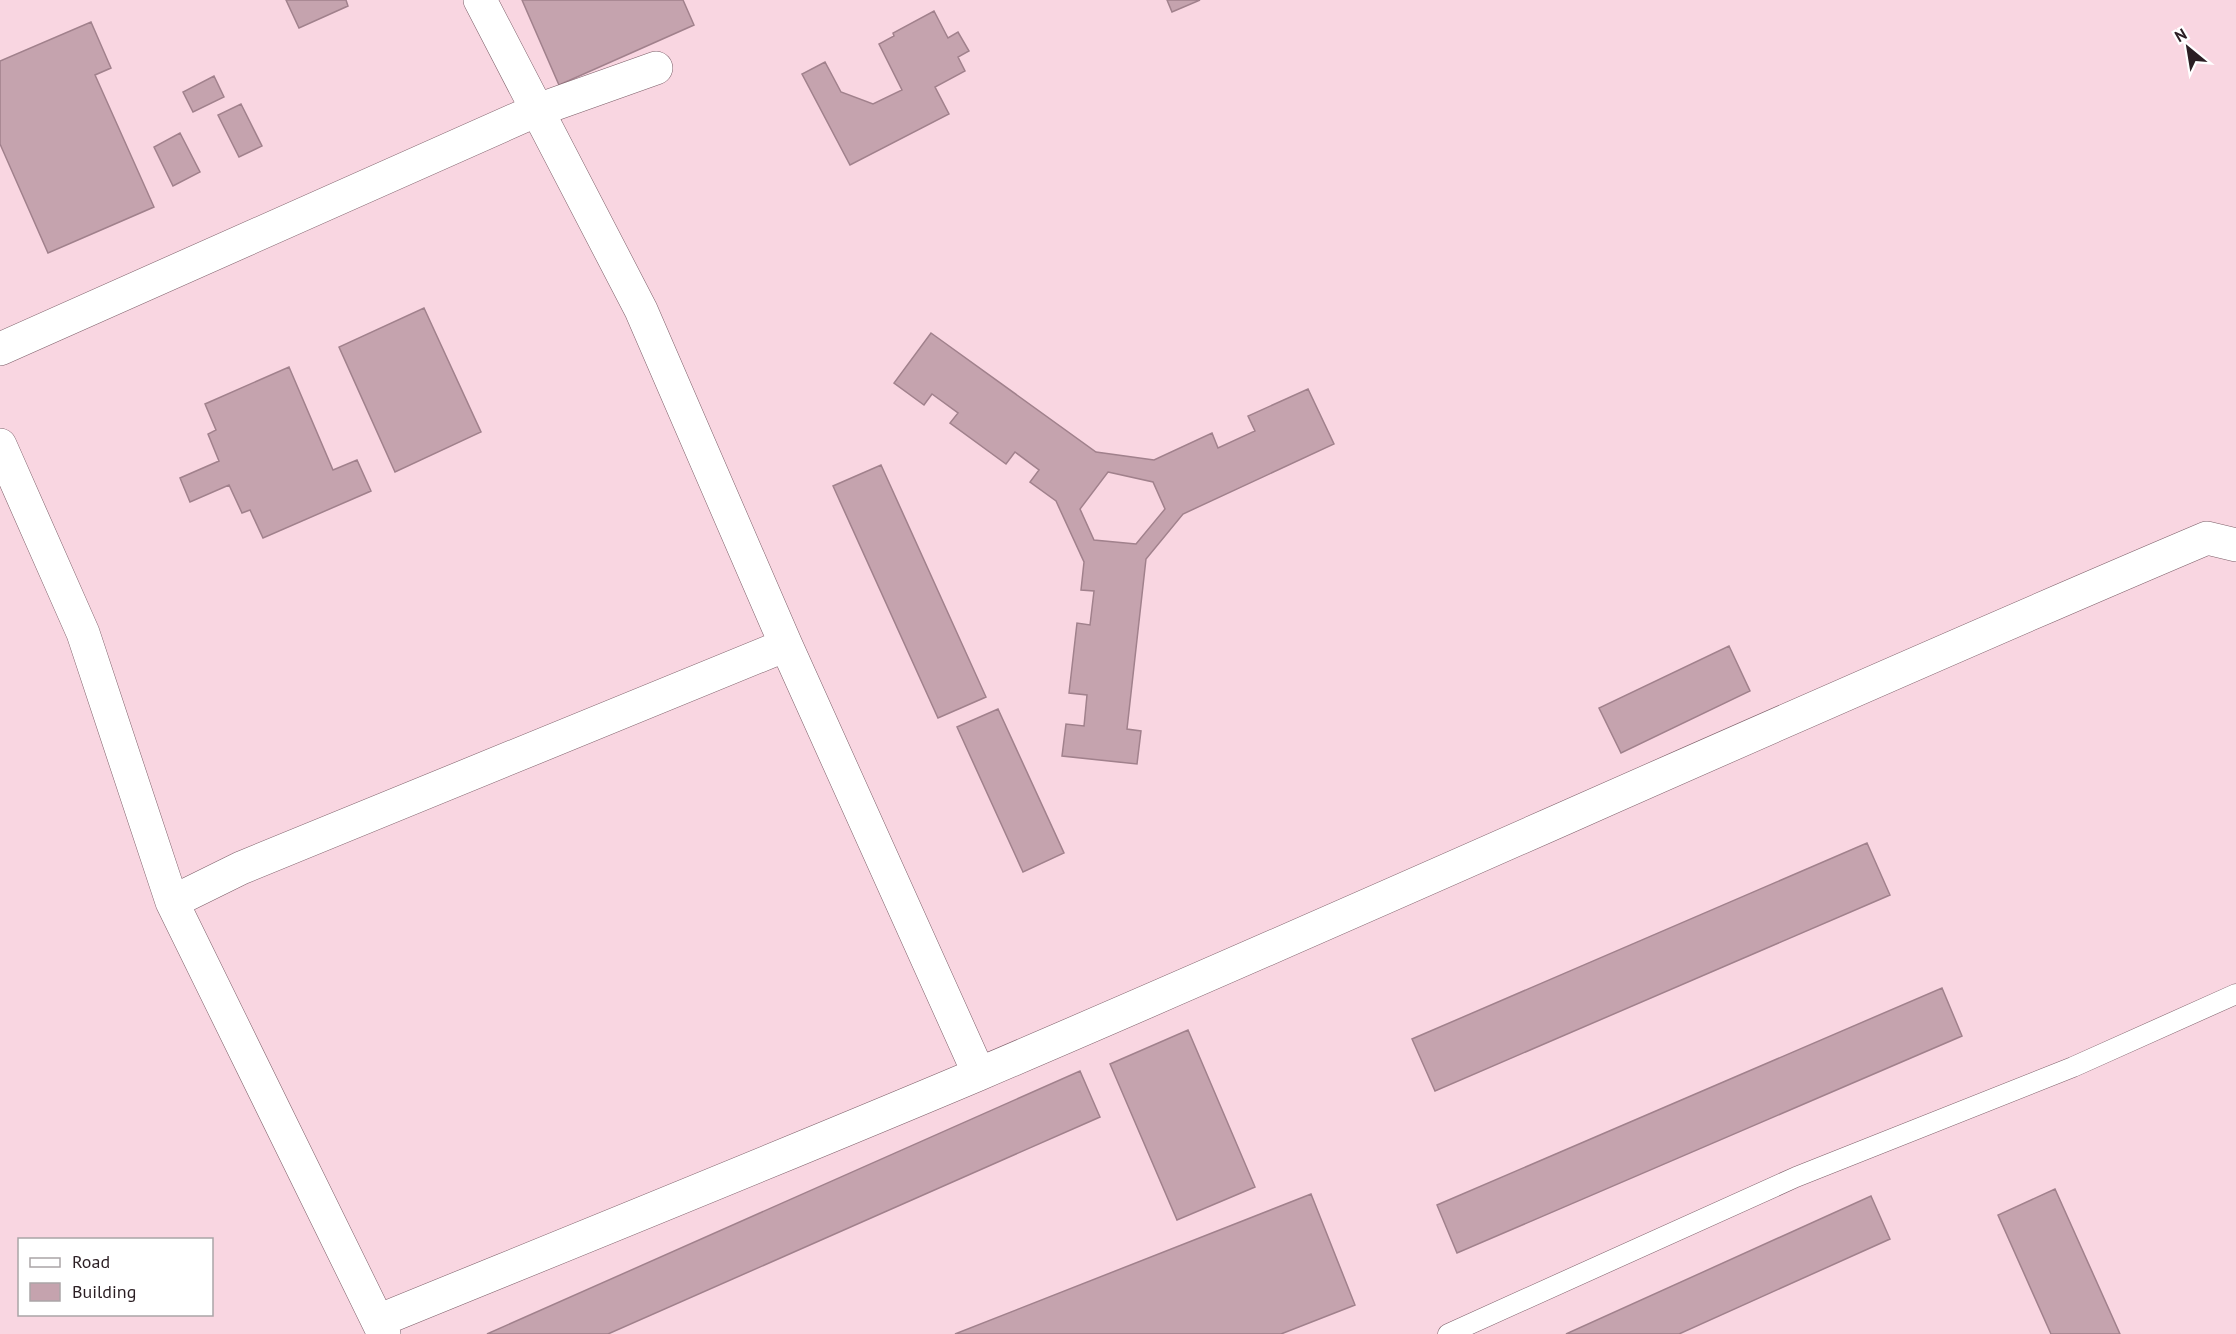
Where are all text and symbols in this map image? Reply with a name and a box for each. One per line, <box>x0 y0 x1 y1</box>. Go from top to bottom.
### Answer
north arrow <box>2158 18 2218 78</box>
text: N <box>2171 24 2190 46</box>
legend <box>18 1238 213 1316</box>
text: Road <box>72 1250 110 1273</box>
text: Building <box>72 1280 136 1303</box>

